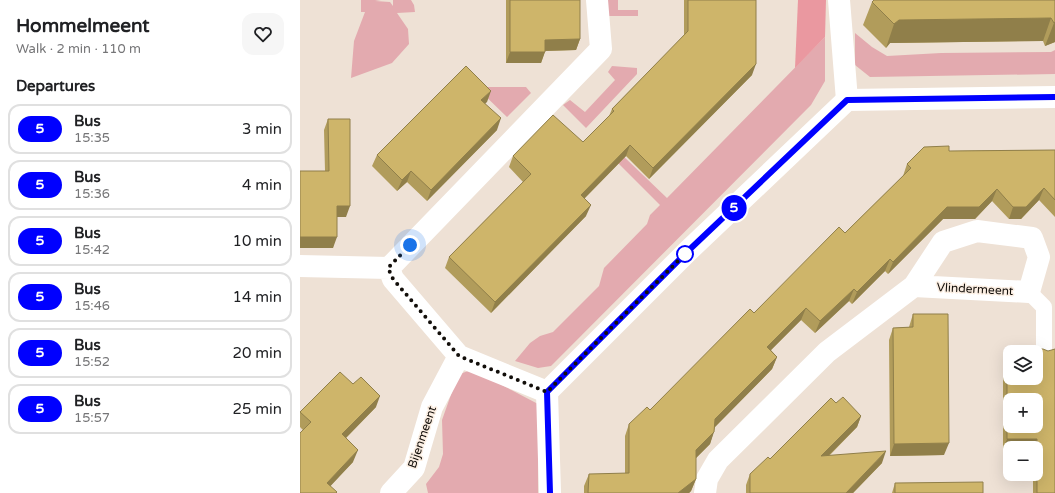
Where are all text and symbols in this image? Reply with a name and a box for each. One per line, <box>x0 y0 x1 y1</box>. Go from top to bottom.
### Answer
button: heart <box>242 13 284 55</box>
text: Hommelmeent <box>16 15 150 37</box>
text: Walk · 2 min · 110 m <box>16 41 141 57</box>
text: Departures <box>16 77 95 95</box>
text: Bus <box>74 112 101 130</box>
text: 5 <box>36 120 44 137</box>
text: 3 min <box>242 120 282 138</box>
text: 15:35 <box>74 130 110 146</box>
text: Bus <box>74 168 101 186</box>
text: 5 <box>36 176 44 193</box>
text: 4 min <box>242 176 282 194</box>
text: 15:36 <box>74 186 110 202</box>
line badge: 5 <box>721 195 747 221</box>
text: 5 <box>730 199 738 216</box>
text: Bus <box>74 224 101 242</box>
text: 5 <box>36 232 44 249</box>
text: 10 min <box>233 232 282 250</box>
your location <box>400 235 420 255</box>
text: 15:42 <box>74 242 110 258</box>
unlabelled marker <box>676 245 694 263</box>
text: Bus <box>74 280 101 298</box>
street label: Vlindermeent <box>936 280 1014 298</box>
text: 5 <box>36 288 44 305</box>
text: 14 min <box>233 288 282 306</box>
text: 15:46 <box>74 298 110 314</box>
text: Bus <box>74 336 101 354</box>
text: 5 <box>36 344 44 361</box>
text: 20 min <box>233 344 282 362</box>
map controls <box>1003 345 1043 481</box>
button: layers <box>1003 345 1043 385</box>
text: 15:52 <box>74 354 110 370</box>
text: Bus <box>74 392 101 410</box>
button: + <box>1003 393 1043 433</box>
text: 5 <box>36 400 44 417</box>
text: 25 min <box>233 400 282 418</box>
street label: Bijenmeent <box>405 404 439 470</box>
text: 15:57 <box>74 410 110 426</box>
button: − <box>1003 441 1043 481</box>

